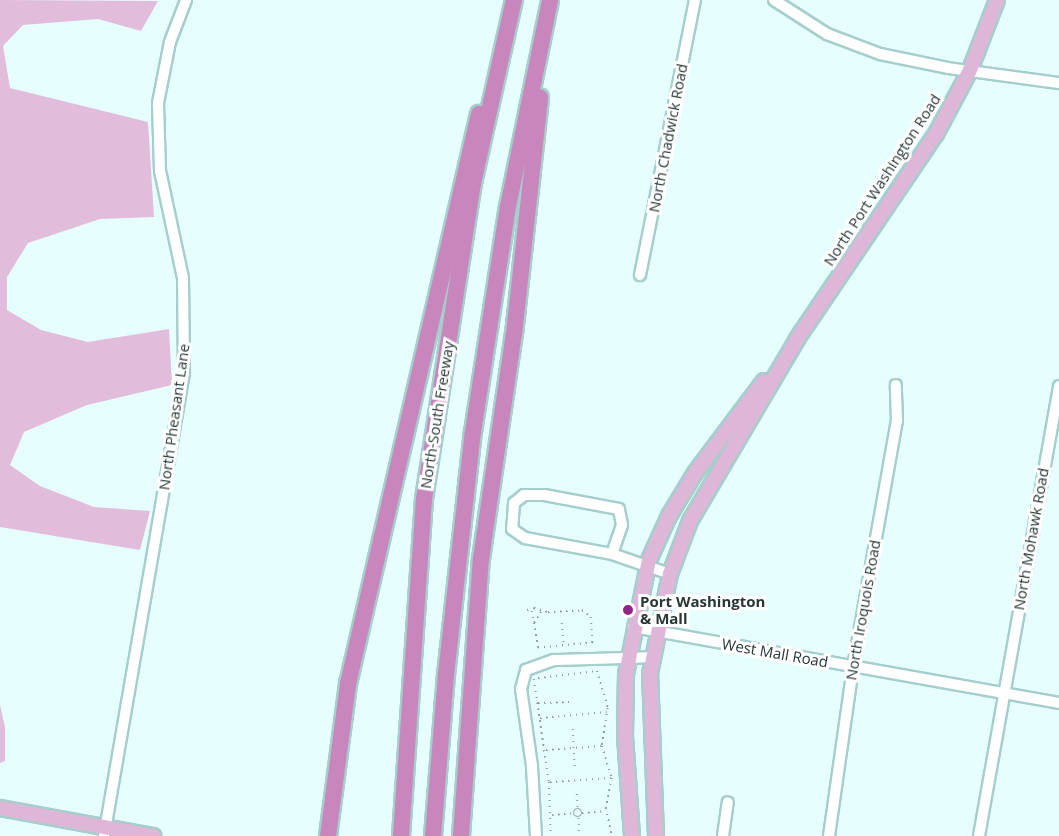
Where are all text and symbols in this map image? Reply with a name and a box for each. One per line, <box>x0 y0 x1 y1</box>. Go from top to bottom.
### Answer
street label: North Chadwick Road <box>645 62 691 214</box>
street label: North Port Washington Road <box>820 91 944 269</box>
street label: North-South Freeway <box>416 340 458 490</box>
street label: North Pheasant Lane <box>155 343 193 491</box>
street label: North Mohawk Road <box>1010 466 1052 612</box>
street label: North Iroquois Road <box>842 538 884 682</box>
place label: Port Washington & Mall <box>640 592 765 627</box>
marker: Port Washington & Mall <box>621 603 635 617</box>
street label: West Mall Road <box>720 635 830 671</box>

